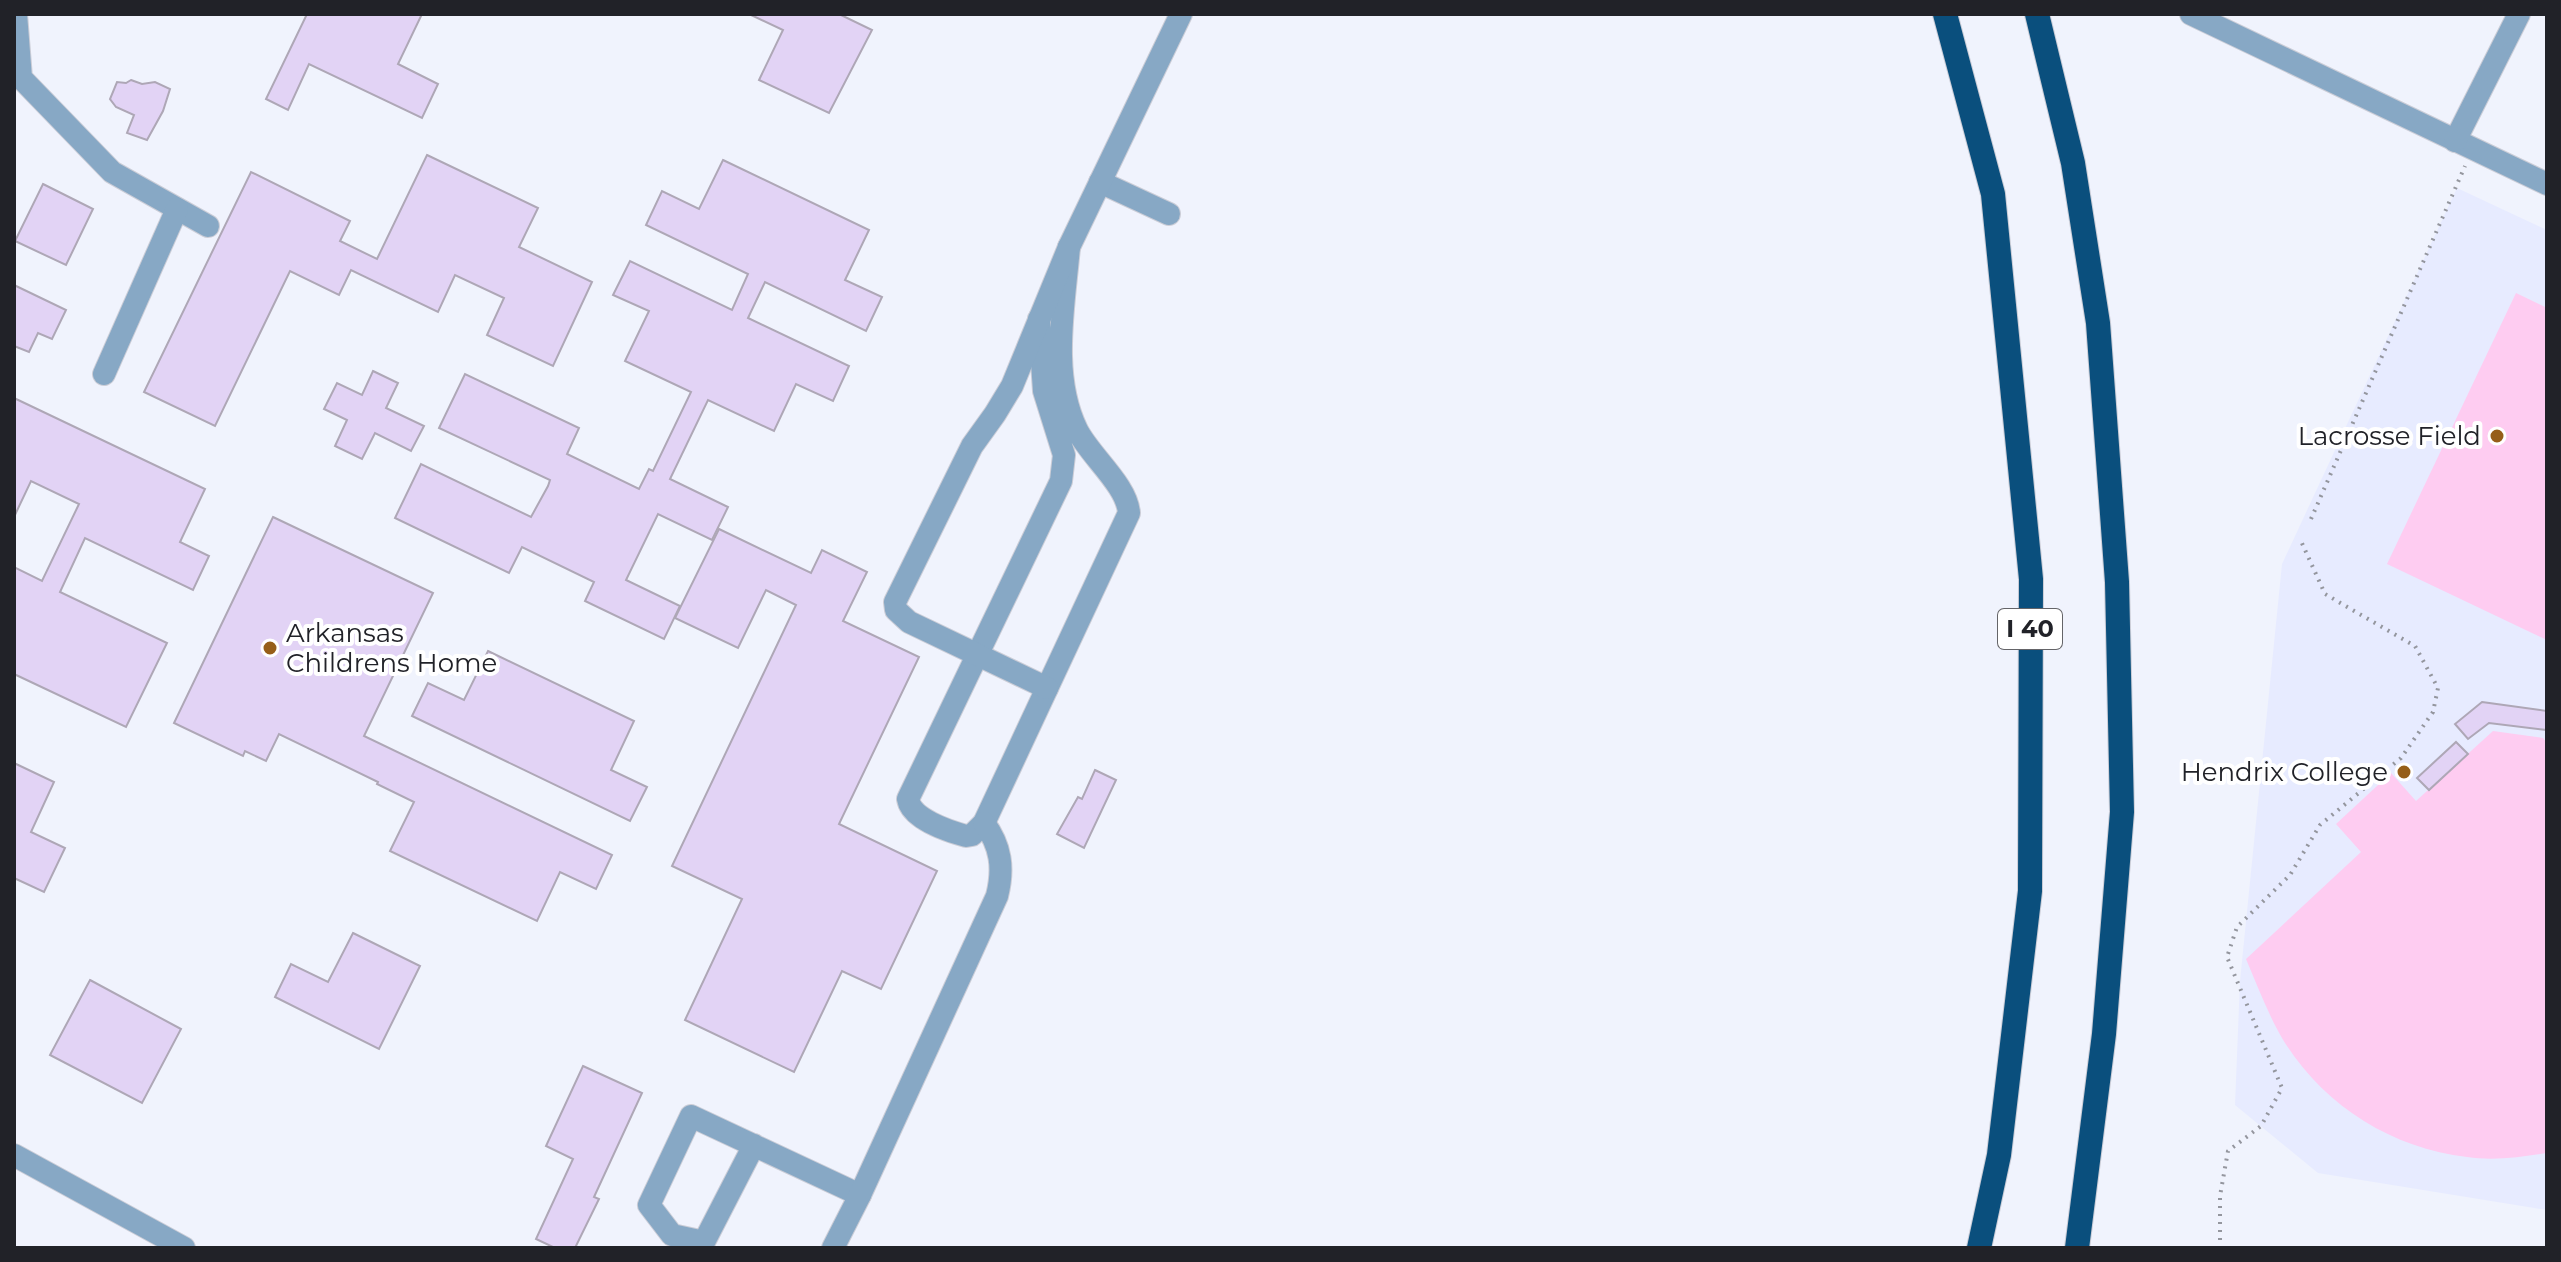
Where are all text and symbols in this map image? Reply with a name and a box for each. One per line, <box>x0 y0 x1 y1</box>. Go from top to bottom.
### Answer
place label: Lacrosse Field <box>2298 420 2481 452</box>
marker: Lacrosse Field <box>2488 427 2506 445</box>
road number: I 40 <box>1998 609 2062 649</box>
place label: Arkansas Childrens Home <box>286 617 497 679</box>
marker: Arkansas Childrens Home <box>261 639 279 657</box>
place label: Hendrix College <box>2181 756 2388 788</box>
marker: Hendrix College <box>2395 763 2413 781</box>

